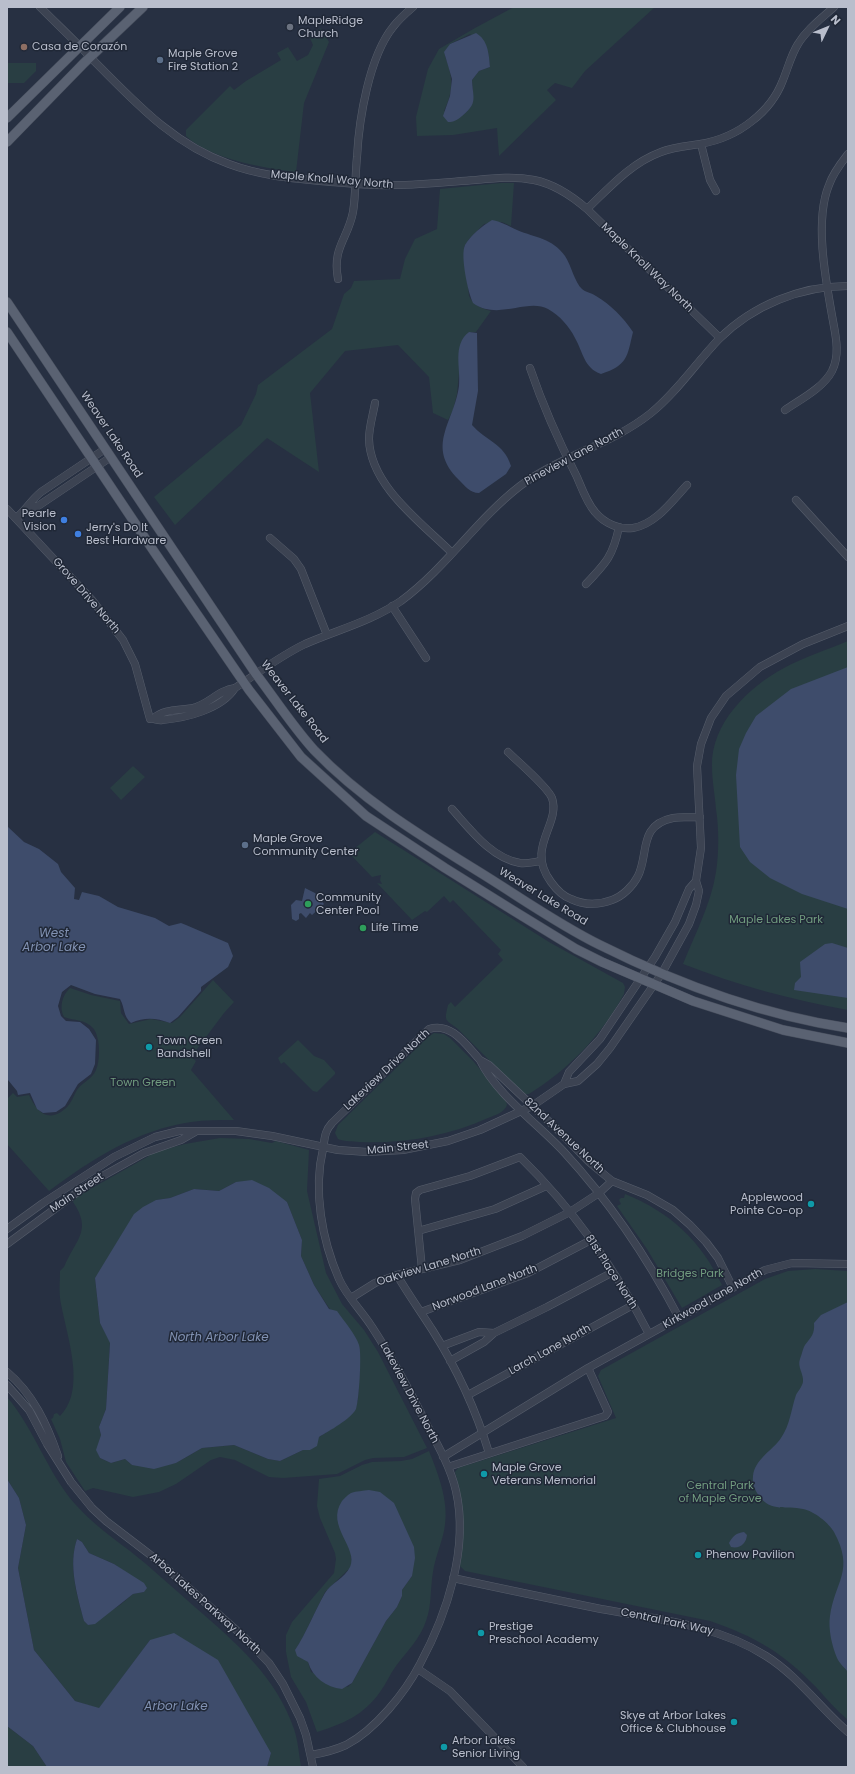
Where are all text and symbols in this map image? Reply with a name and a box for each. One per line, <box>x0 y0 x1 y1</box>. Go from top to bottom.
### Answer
north arrow <box>807 8 847 48</box>
text: N <box>827 11 844 28</box>
place label: MapleRidge Church <box>298 14 363 40</box>
marker: MapleRidge Church <box>285 22 295 32</box>
place label: Casa de Corazón <box>32 40 127 54</box>
marker: Casa de Corazón <box>19 42 29 52</box>
place label: Maple Grove Fire Station 2 <box>168 47 238 73</box>
marker: Maple Grove Fire Station 2 <box>155 55 165 65</box>
street label: Maple Knoll Way North <box>270 168 394 192</box>
street label: Maple Knoll Way North <box>598 221 696 315</box>
street label: Weaver Lake Road <box>77 389 145 481</box>
street label: Pineview Lane North <box>523 425 625 489</box>
place label: Pearle Vision <box>22 507 56 533</box>
marker: Pearle Vision <box>59 515 69 525</box>
place label: Jerry's Do It Best Hardware <box>86 521 166 547</box>
marker: Jerry's Do It Best Hardware <box>73 529 83 539</box>
street label: Grove Drive North <box>50 555 122 637</box>
street label: Weaver Lake Road <box>258 658 330 746</box>
place label: Maple Grove Community Center <box>253 832 358 858</box>
marker: Maple Grove Community Center <box>240 840 250 850</box>
street label: Weaver Lake Road <box>496 865 590 929</box>
place label: Community Center Pool <box>316 891 381 917</box>
marker: Community Center Pool <box>303 899 313 909</box>
park label: Maple Lakes Park <box>729 913 823 927</box>
place label: Life Time <box>371 921 419 935</box>
marker: Life Time <box>358 923 368 933</box>
water label: West Arbor Lake <box>22 927 86 955</box>
street label: Lakeview Drive North <box>341 1027 433 1113</box>
place label: Town Green Bandshell <box>157 1034 222 1060</box>
marker: Town Green Bandshell <box>144 1042 154 1052</box>
park label: Town Green <box>110 1076 176 1090</box>
street label: 82nd Avenue North <box>521 1095 607 1177</box>
street label: Main Street <box>367 1138 429 1158</box>
street label: Main Street <box>48 1170 106 1216</box>
place label: Applewood Pointe Co-op <box>730 1191 803 1217</box>
marker: Applewood Pointe Co-op <box>806 1199 816 1209</box>
street label: 81st Place North <box>582 1232 640 1312</box>
street label: Oakview Lane North <box>375 1245 483 1289</box>
street label: Norwood Lane North <box>431 1262 539 1314</box>
street label: Kirkwood Lane North <box>661 1266 765 1332</box>
park label: Bridges Park <box>656 1267 724 1281</box>
street label: Larch Lane North <box>507 1322 593 1378</box>
water label: North Arbor Lake <box>169 1331 269 1345</box>
street label: Lakeview Drive North <box>377 1340 441 1446</box>
place label: Maple Grove Veterans Memorial <box>492 1461 596 1487</box>
marker: Maple Grove Veterans Memorial <box>479 1469 489 1479</box>
park label: Central Park of Maple Grove <box>678 1479 762 1505</box>
place label: Phenow Pavilion <box>706 1548 794 1562</box>
street label: Arbor Lakes Parkway North <box>147 1550 263 1658</box>
marker: Phenow Pavilion <box>693 1550 703 1560</box>
street label: Central Park Way <box>619 1606 715 1638</box>
place label: Prestige Preschool Academy <box>489 1620 599 1646</box>
marker: Prestige Preschool Academy <box>476 1628 486 1638</box>
water label: Arbor Lake <box>144 1700 208 1714</box>
place label: Skye at Arbor Lakes Office & Clubhouse <box>620 1709 726 1735</box>
marker: Skye at Arbor Lakes Office & Clubhouse <box>729 1717 739 1727</box>
place label: Arbor Lakes Senior Living <box>452 1734 520 1760</box>
marker: Arbor Lakes Senior Living <box>439 1742 449 1752</box>

